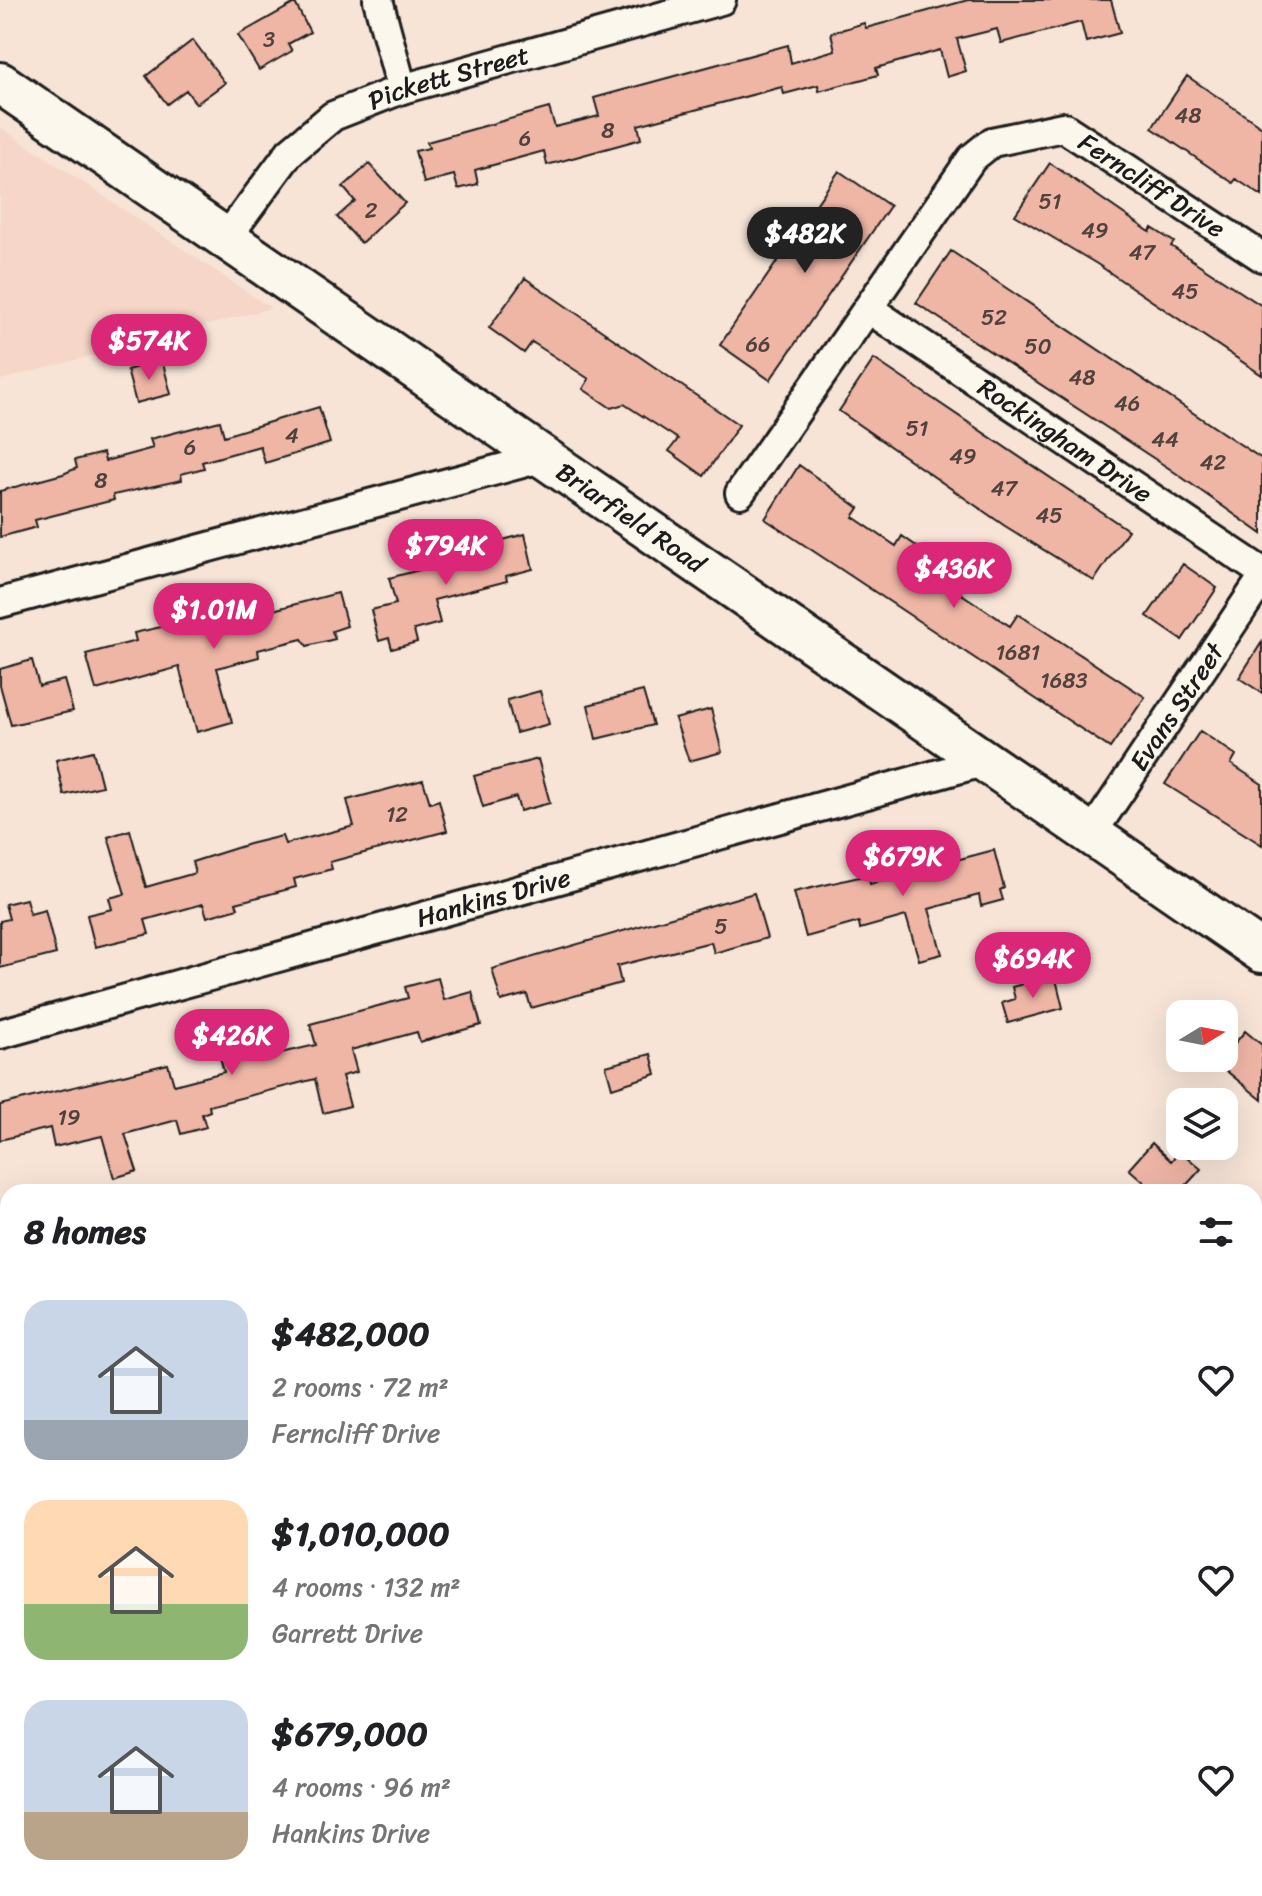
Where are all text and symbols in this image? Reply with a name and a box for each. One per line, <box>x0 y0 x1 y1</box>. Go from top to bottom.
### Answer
house number: 3 <box>263 20 275 59</box>
street label: Pickett Street <box>361 32 534 123</box>
house number: 48 <box>1174 96 1202 135</box>
house number: 8 <box>601 111 615 150</box>
house number: 6 <box>519 119 531 158</box>
street label: Ferncliff Drive <box>1069 120 1235 250</box>
house number: 51 <box>1039 182 1061 221</box>
house number: 2 <box>365 191 378 230</box>
pin: $482K <box>749 207 861 275</box>
text: $482K <box>765 210 845 256</box>
house number: 49 <box>1081 211 1109 250</box>
house number: 47 <box>1129 233 1157 272</box>
house number: 45 <box>1171 272 1199 311</box>
house number: 52 <box>981 298 1007 337</box>
pin: $574K <box>93 314 205 382</box>
text: $574K <box>109 317 189 363</box>
house number: 66 <box>746 325 771 364</box>
house number: 50 <box>1024 327 1052 366</box>
house number: 48 <box>1068 358 1096 397</box>
street label: Rockingham Drive <box>968 365 1162 516</box>
house number: 46 <box>1114 384 1140 423</box>
house number: 51 <box>906 409 928 448</box>
house number: 4 <box>285 416 299 455</box>
house number: 44 <box>1151 420 1179 459</box>
house number: 6 <box>184 428 196 467</box>
house number: 49 <box>949 437 977 476</box>
house number: 42 <box>1200 443 1227 482</box>
street label: Briarfield Road <box>546 449 717 587</box>
house number: 8 <box>94 461 108 500</box>
house number: 47 <box>991 469 1019 508</box>
house number: 45 <box>1035 496 1063 535</box>
pin: $794K <box>390 519 502 587</box>
text: $794K <box>406 522 486 568</box>
pin: $436K <box>898 542 1010 610</box>
text: $436K <box>915 545 993 591</box>
pin: $1.01M <box>149 583 279 651</box>
text: $1.01M <box>171 586 257 632</box>
street label: Evans Street <box>1117 632 1237 780</box>
house number: 1681 <box>996 633 1040 672</box>
house number: 1683 <box>1040 661 1088 700</box>
house number: 12 <box>386 795 408 834</box>
pin: $679K <box>847 830 959 898</box>
text: $679K <box>864 833 942 879</box>
street label: Hankins Drive <box>411 854 576 941</box>
house number: 5 <box>714 907 728 946</box>
pin: $694K <box>977 932 1089 1000</box>
text: $694K <box>993 935 1073 981</box>
north arrow <box>1166 1000 1238 1072</box>
map controls <box>1166 1000 1238 1160</box>
pin: $426K <box>176 1009 288 1077</box>
text: $426K <box>192 1012 272 1058</box>
button: layers <box>1166 1088 1238 1160</box>
house number: 19 <box>58 1098 80 1137</box>
text: 8 homes <box>24 1202 146 1262</box>
icon: filters <box>1194 1210 1238 1254</box>
text: $482,000 <box>272 1304 430 1364</box>
icon: home <box>88 1332 184 1428</box>
icon: heart <box>1194 1358 1238 1402</box>
text: 2 rooms · 72 m² <box>272 1364 449 1410</box>
text: Ferncliff Drive <box>272 1410 440 1456</box>
text: $1,010,000 <box>272 1504 450 1564</box>
icon: home <box>88 1532 184 1628</box>
icon: heart <box>1194 1558 1238 1602</box>
text: 4 rooms · 132 m² <box>272 1564 461 1610</box>
text: Garrett Drive <box>272 1610 423 1656</box>
text: $679,000 <box>272 1704 428 1764</box>
icon: home <box>88 1732 184 1828</box>
icon: heart <box>1194 1758 1238 1802</box>
text: 4 rooms · 96 m² <box>272 1764 451 1810</box>
text: Hankins Drive <box>272 1810 430 1856</box>

